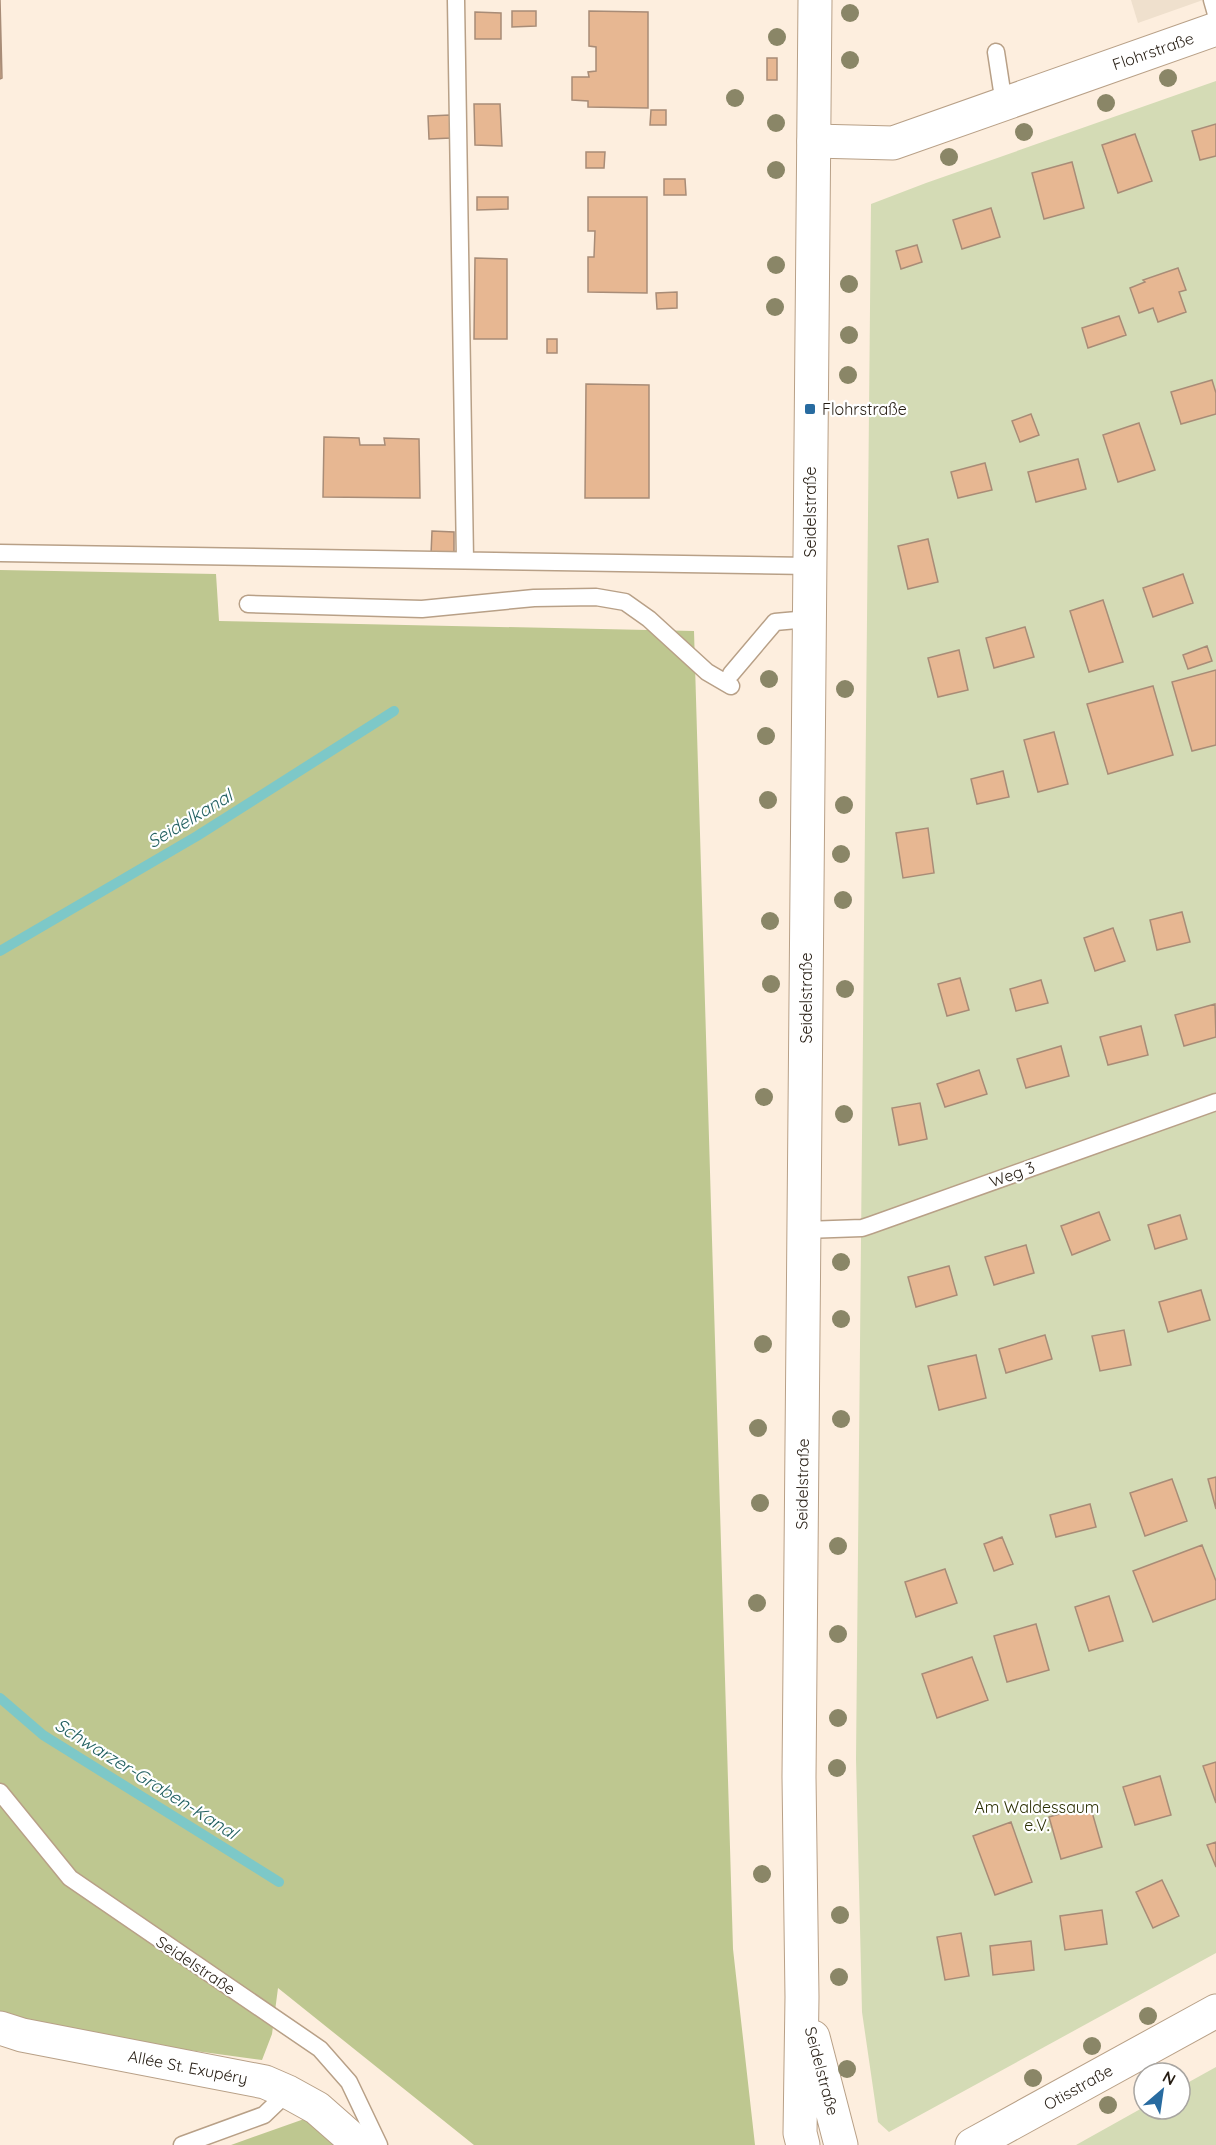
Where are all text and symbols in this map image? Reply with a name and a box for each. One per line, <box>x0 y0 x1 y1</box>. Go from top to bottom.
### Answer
street label: Flohrstraße <box>1110 28 1196 74</box>
place label: Flohrstraße <box>822 399 907 419</box>
marker: Flohrstraße <box>803 402 817 416</box>
street label: Seidelstraße <box>800 466 820 558</box>
water label: Seidelkanal <box>143 783 238 853</box>
street label: Seidelstraße <box>796 952 816 1044</box>
street label: Weg 3 <box>987 1157 1037 1191</box>
street label: Seidelstraße <box>791 1438 813 1530</box>
water label: Schwarzer-Graben-Kanal <box>51 1713 243 1845</box>
park label: Am Waldessaum e.V. <box>975 1797 1099 1835</box>
street label: Seidelstraße <box>153 1931 239 1999</box>
street label: Seidelstraße <box>801 2024 843 2118</box>
street label: Allée St. Exupéry <box>126 2046 250 2088</box>
street label: Otisstraße <box>1040 2060 1116 2114</box>
north arrow <box>1132 2061 1192 2121</box>
text: N <box>1159 2066 1179 2089</box>

